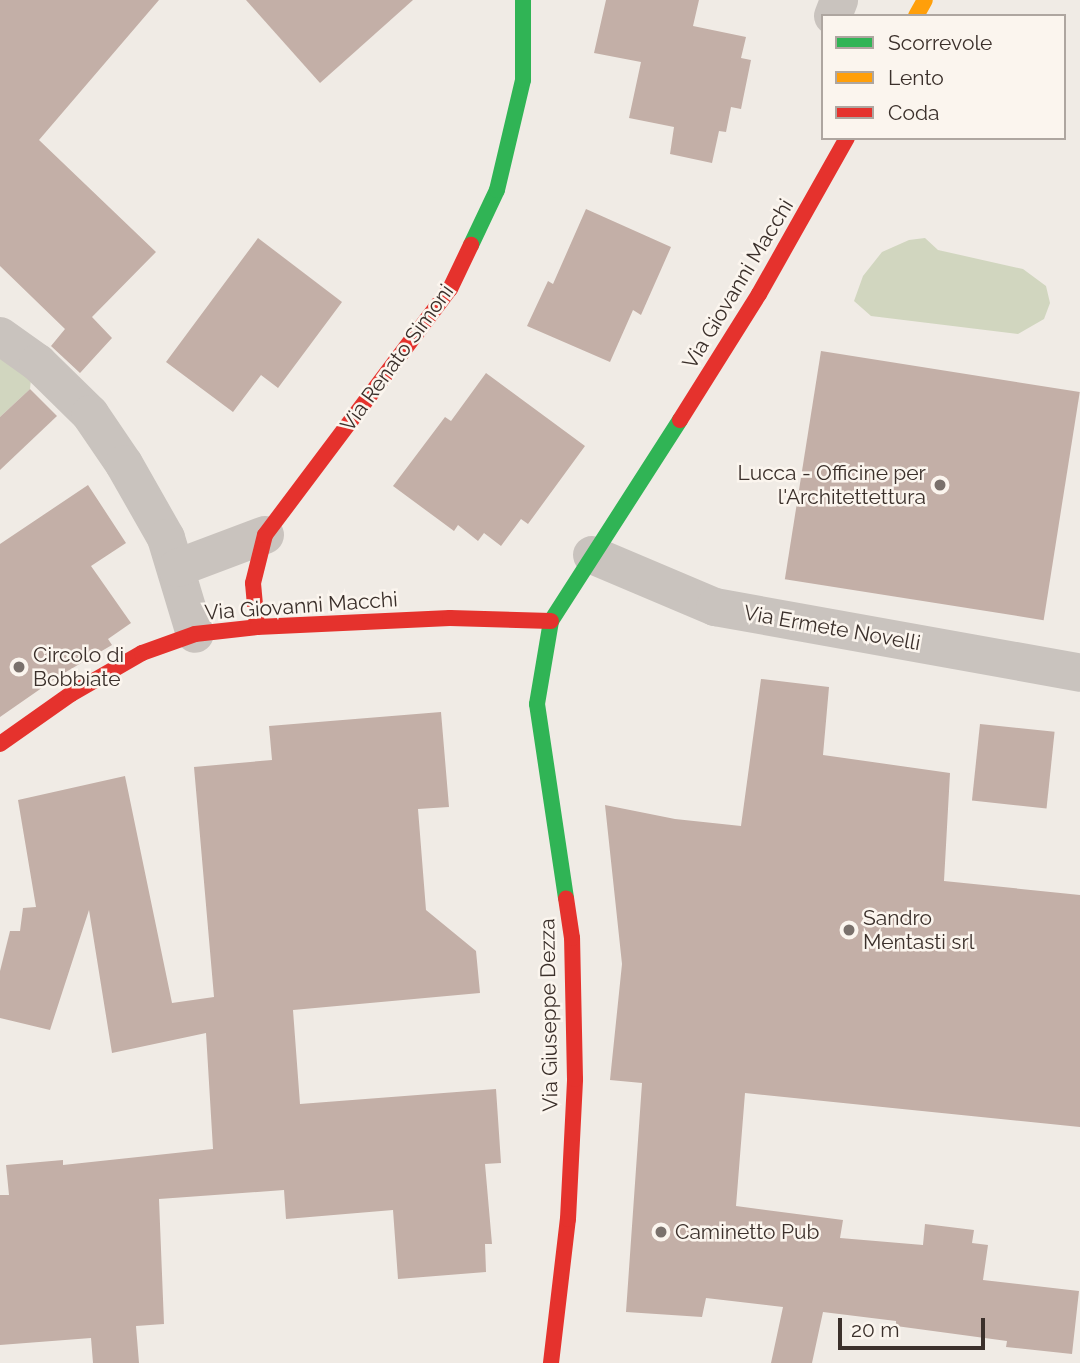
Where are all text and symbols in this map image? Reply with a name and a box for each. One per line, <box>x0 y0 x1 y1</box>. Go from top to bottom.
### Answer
legend <box>821 14 1066 140</box>
text: Scorrevole <box>888 30 992 55</box>
text: Lento <box>888 65 944 90</box>
text: Coda <box>888 100 939 125</box>
street label: Via Giovanni Macchi <box>677 195 799 373</box>
street label: Via Renato Simoni <box>335 280 459 436</box>
place label: Lucca - Officine per l'Architettettura <box>737 460 926 510</box>
marker: Lucca - Officine per l'Architettettura <box>932 477 948 493</box>
street label: Via Giovanni Macchi <box>204 587 398 625</box>
street label: Via Ermete Novelli <box>742 600 922 656</box>
place label: Circolo di Bobbiate <box>33 642 124 692</box>
marker: Circolo di Bobbiate <box>11 659 27 675</box>
place label: Sandro Mentasti srl <box>863 905 975 955</box>
street label: Via Giuseppe Dezza <box>535 918 563 1112</box>
marker: Sandro Mentasti srl <box>841 922 857 938</box>
place label: Caminetto Pub <box>675 1219 819 1245</box>
marker: Caminetto Pub <box>653 1224 669 1240</box>
scale bar <box>842 1304 989 1348</box>
text: 20 m <box>851 1317 899 1342</box>

